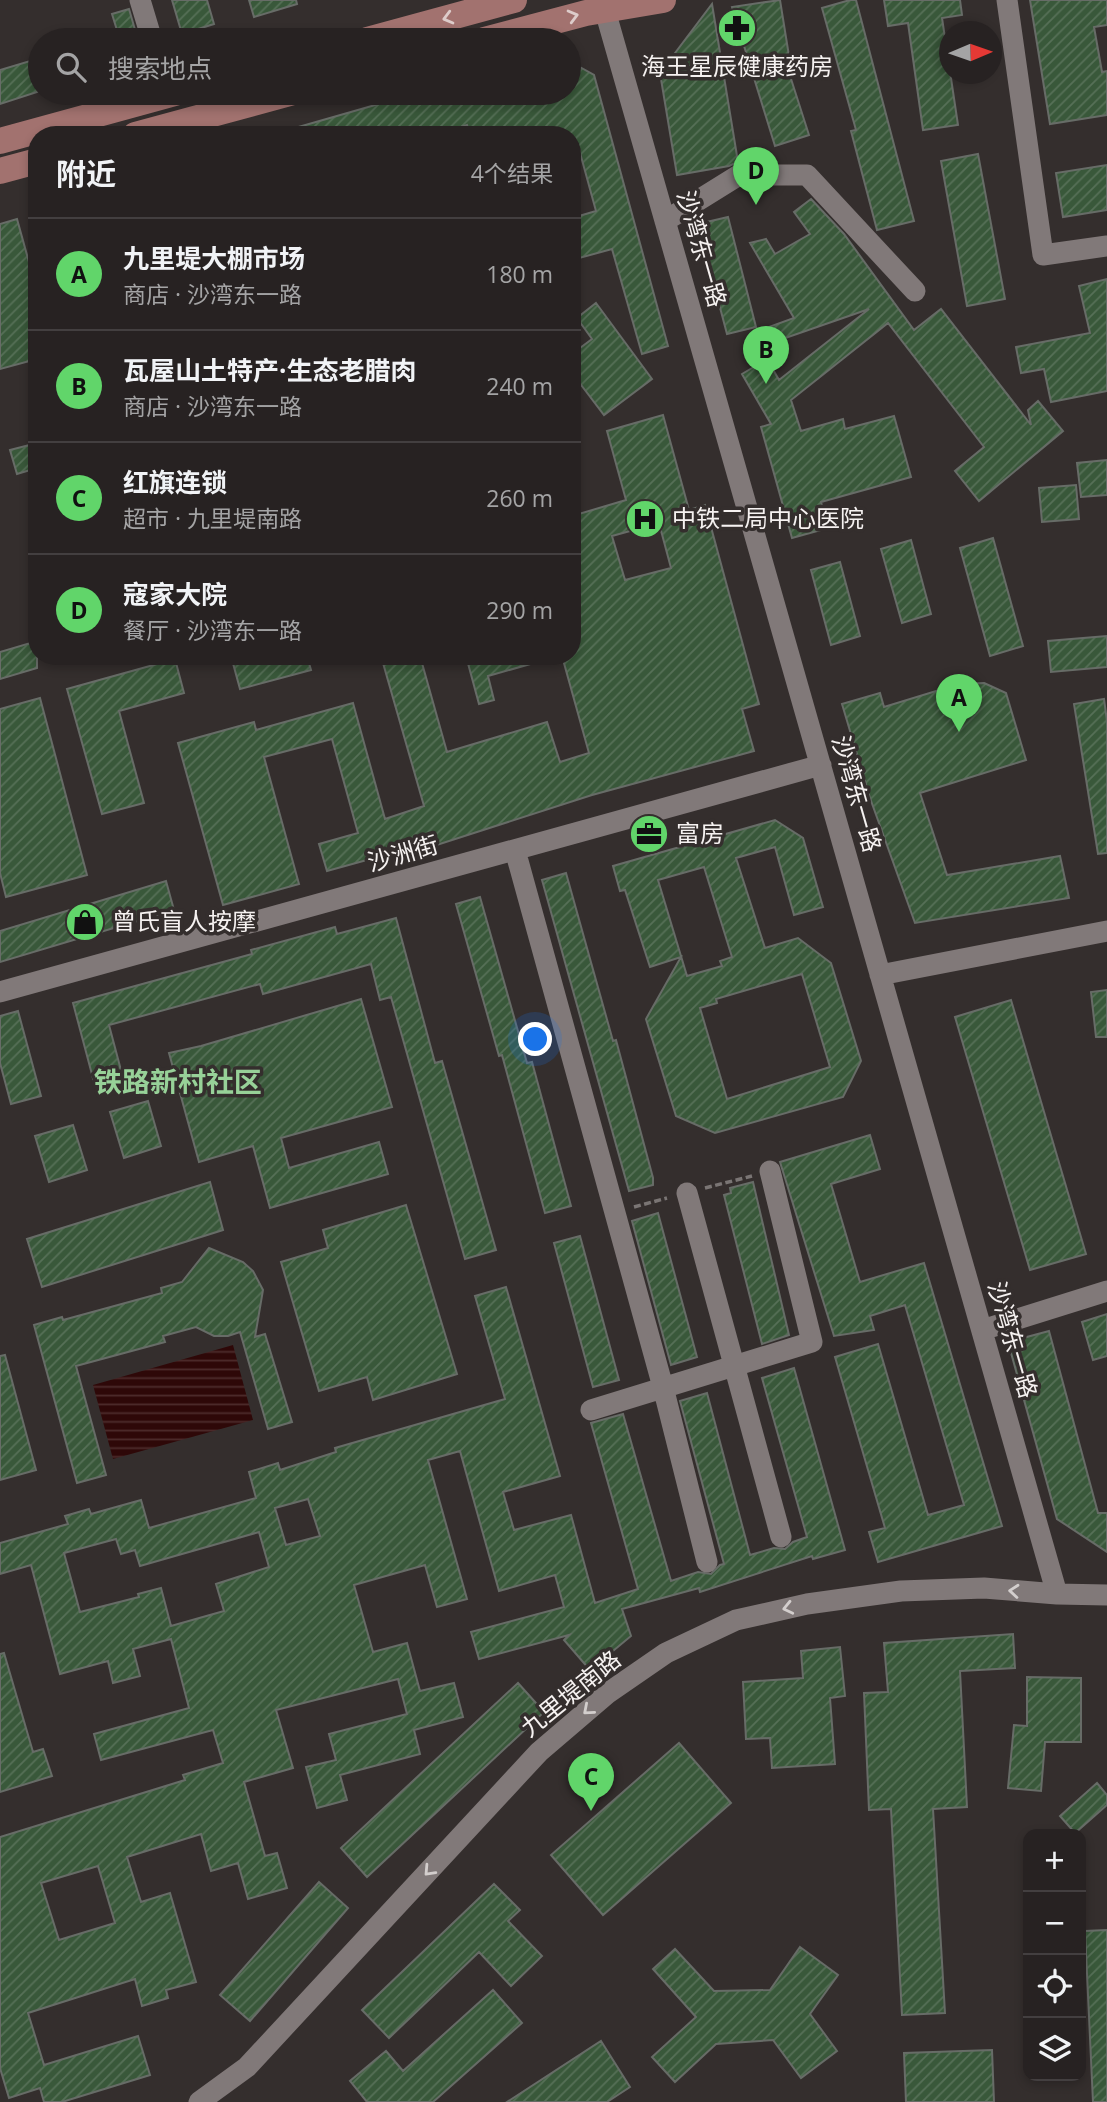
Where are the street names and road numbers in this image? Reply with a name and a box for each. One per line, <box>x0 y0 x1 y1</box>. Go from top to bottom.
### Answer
street label: 沙湾东一路 <box>670 186 735 311</box>
street label: 沙湾东一路 <box>825 731 890 856</box>
street label: 沙洲街 <box>363 827 442 878</box>
street label: 沙湾东一路 <box>981 1277 1046 1402</box>
street label: 九里堤南路 <box>513 1642 627 1743</box>

